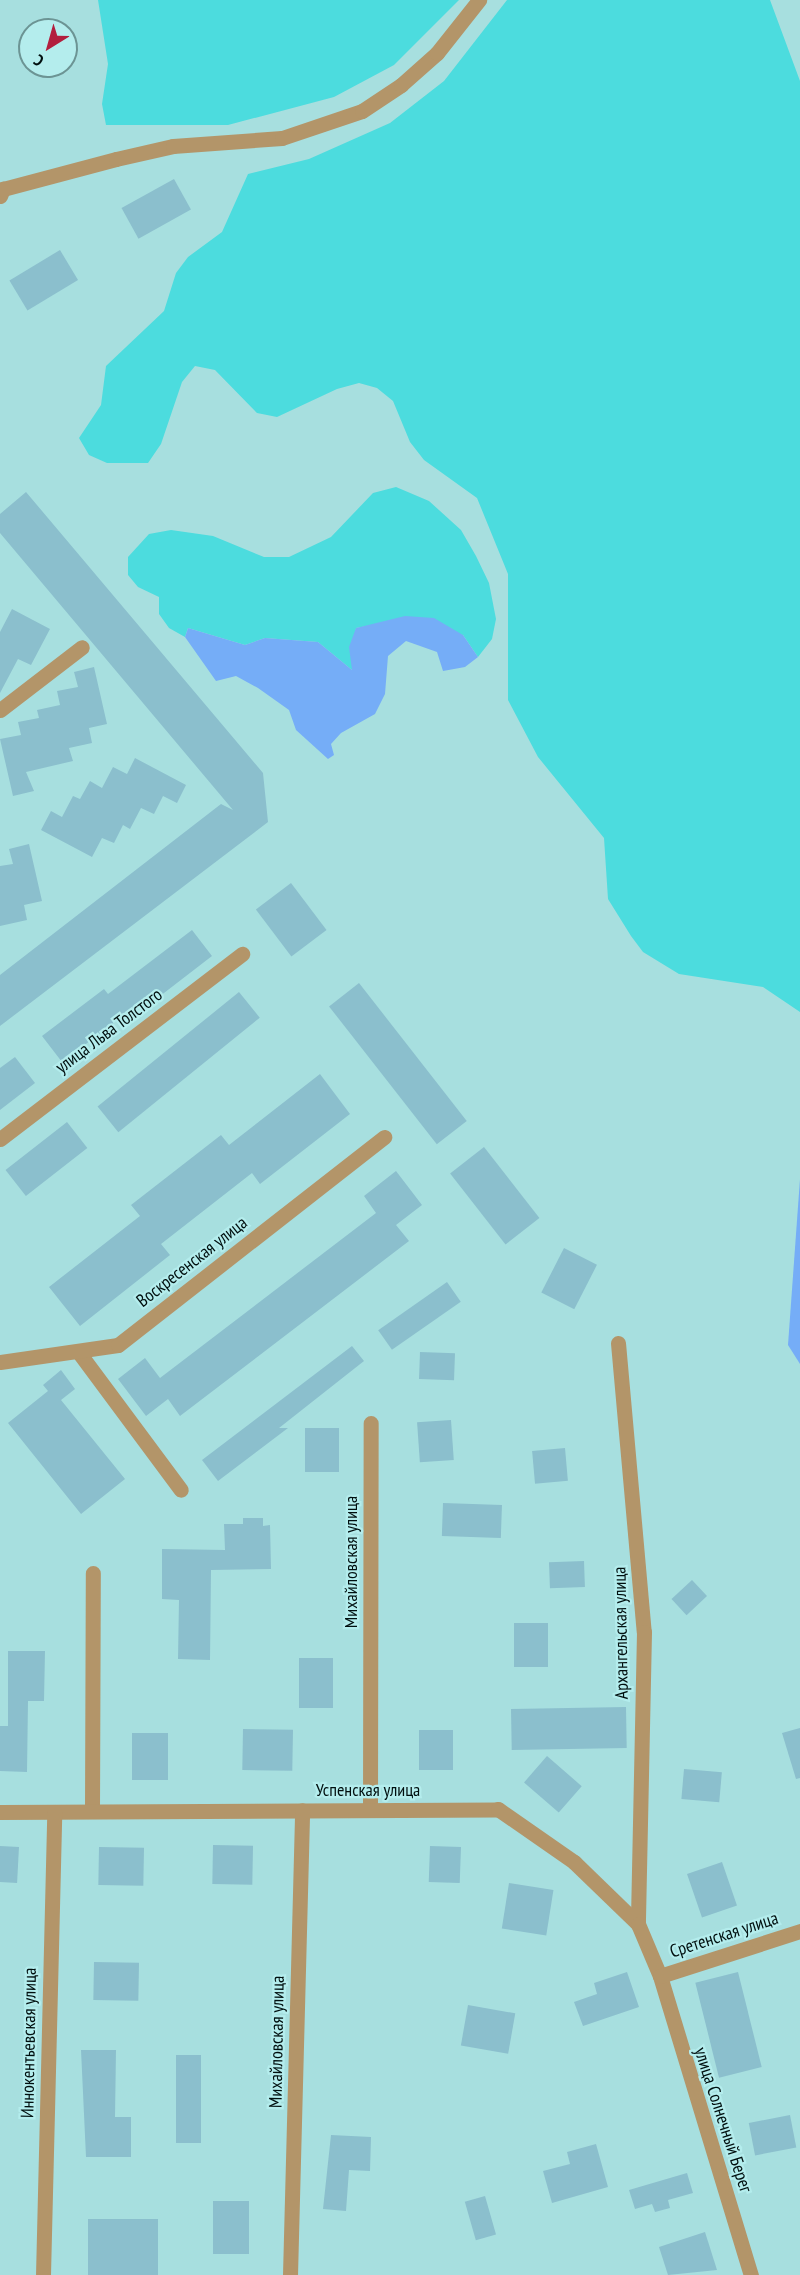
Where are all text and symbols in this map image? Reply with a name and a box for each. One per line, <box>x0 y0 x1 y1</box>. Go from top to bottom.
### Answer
north arrow <box>18 18 78 78</box>
text: С <box>29 51 47 71</box>
street label: улица Льва Толстого <box>51 984 167 1078</box>
street label: Воскресенская улица <box>132 1212 252 1312</box>
street label: Михайловская улица <box>340 1496 362 1628</box>
street label: Архангельская улица <box>609 1566 633 1700</box>
street label: Успенская улица <box>316 1779 420 1801</box>
street label: Сретенская улица <box>667 1907 781 1963</box>
street label: Иннокентьевская улица <box>17 1968 41 2118</box>
street label: Михайловская улица <box>265 1976 289 2108</box>
street label: улица Солнечный Берег <box>689 2045 757 2195</box>

